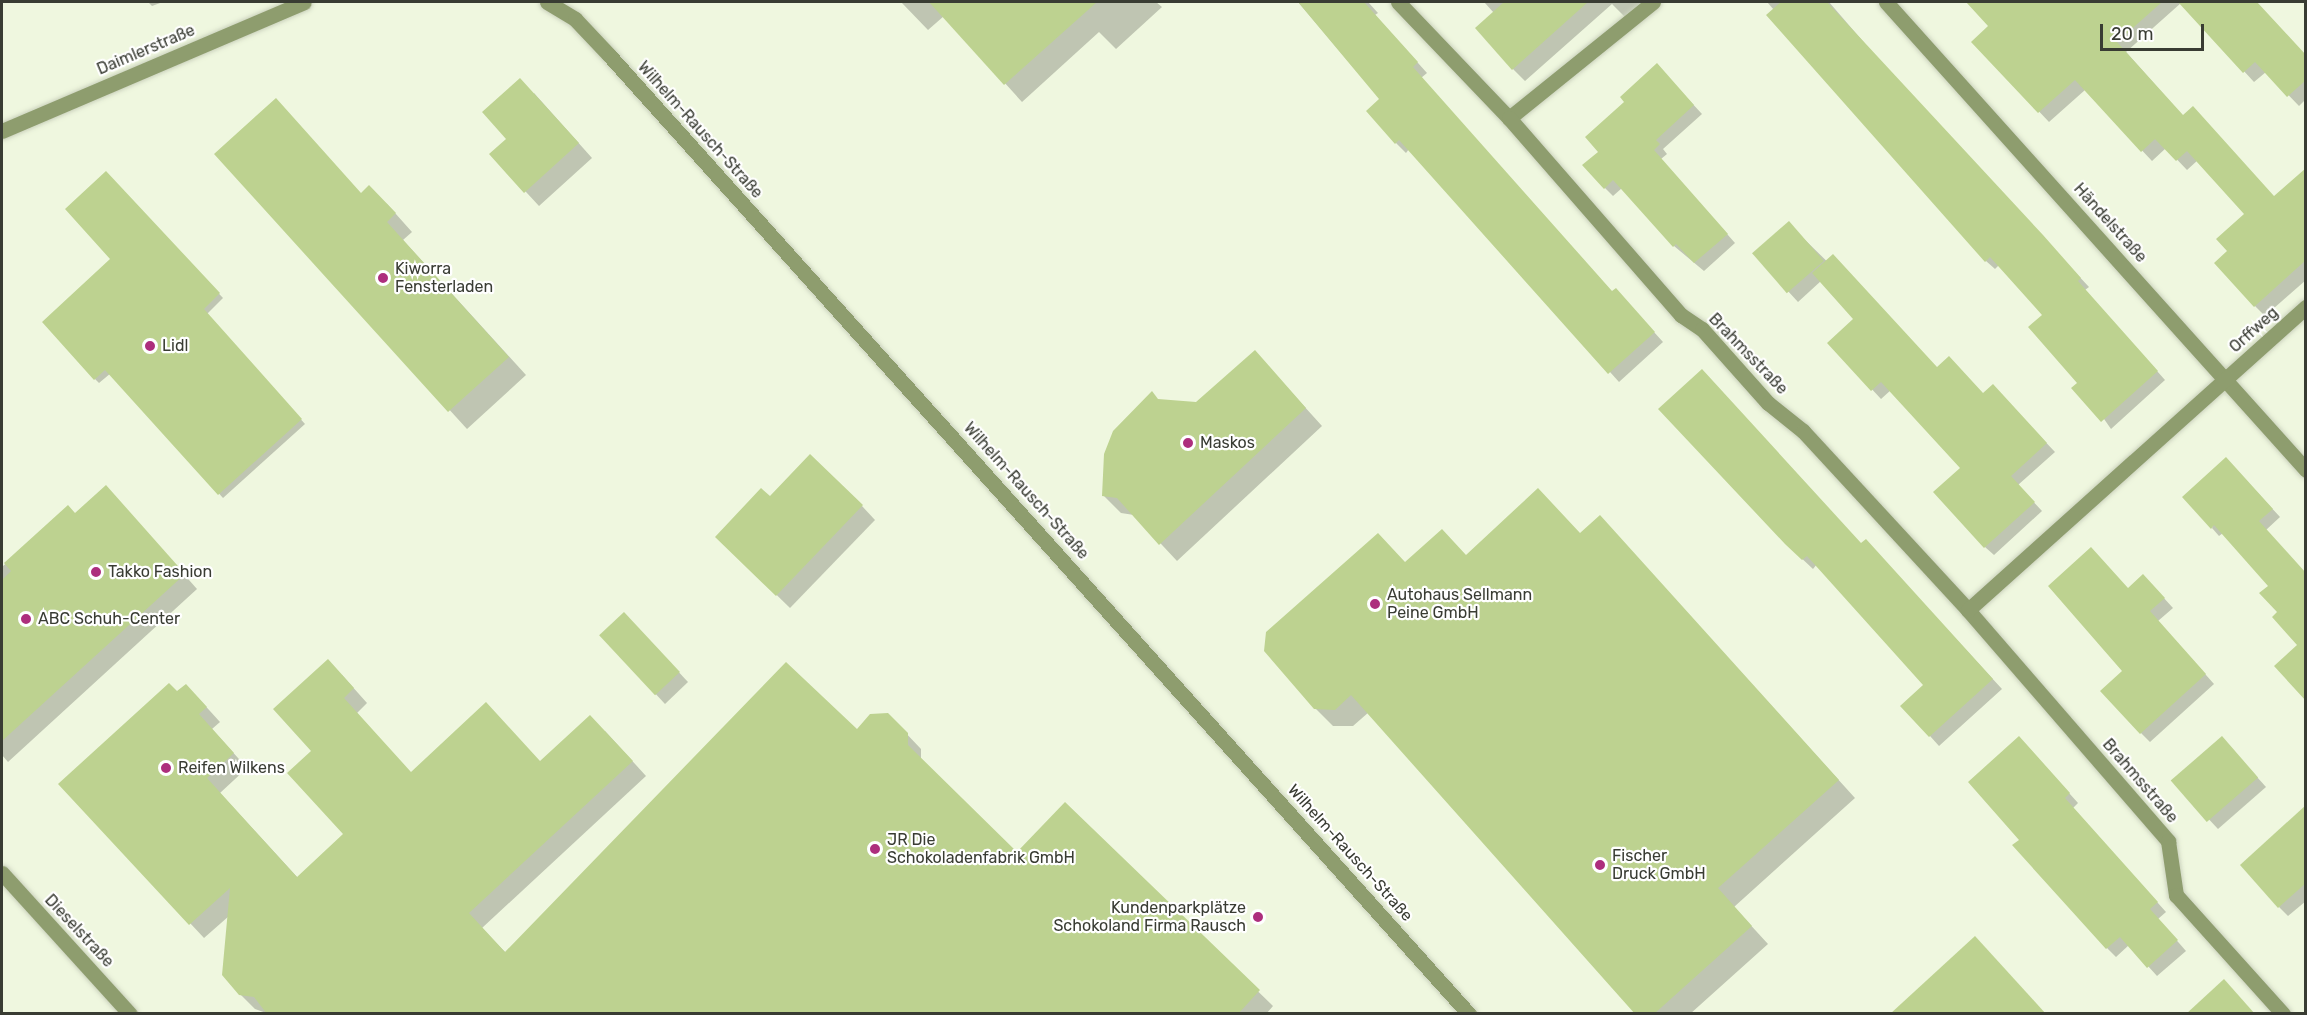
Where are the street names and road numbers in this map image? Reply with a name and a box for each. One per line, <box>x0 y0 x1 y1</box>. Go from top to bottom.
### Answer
street label: Daimlerstraße <box>94 21 198 79</box>
street label: Wilhelm-Rausch-Straße <box>633 58 767 202</box>
street label: Händelstraße <box>2069 179 2151 267</box>
street label: Orffweg <box>2226 303 2282 357</box>
street label: Brahmsstraße <box>1705 310 1791 398</box>
street label: Wilhelm-Rausch-Straße <box>959 419 1093 563</box>
street label: Brahmsstraße <box>2098 735 2182 827</box>
street label: Wilhelm-Rausch-Straße <box>1283 781 1417 925</box>
street label: Dieselstraße <box>40 891 118 971</box>

